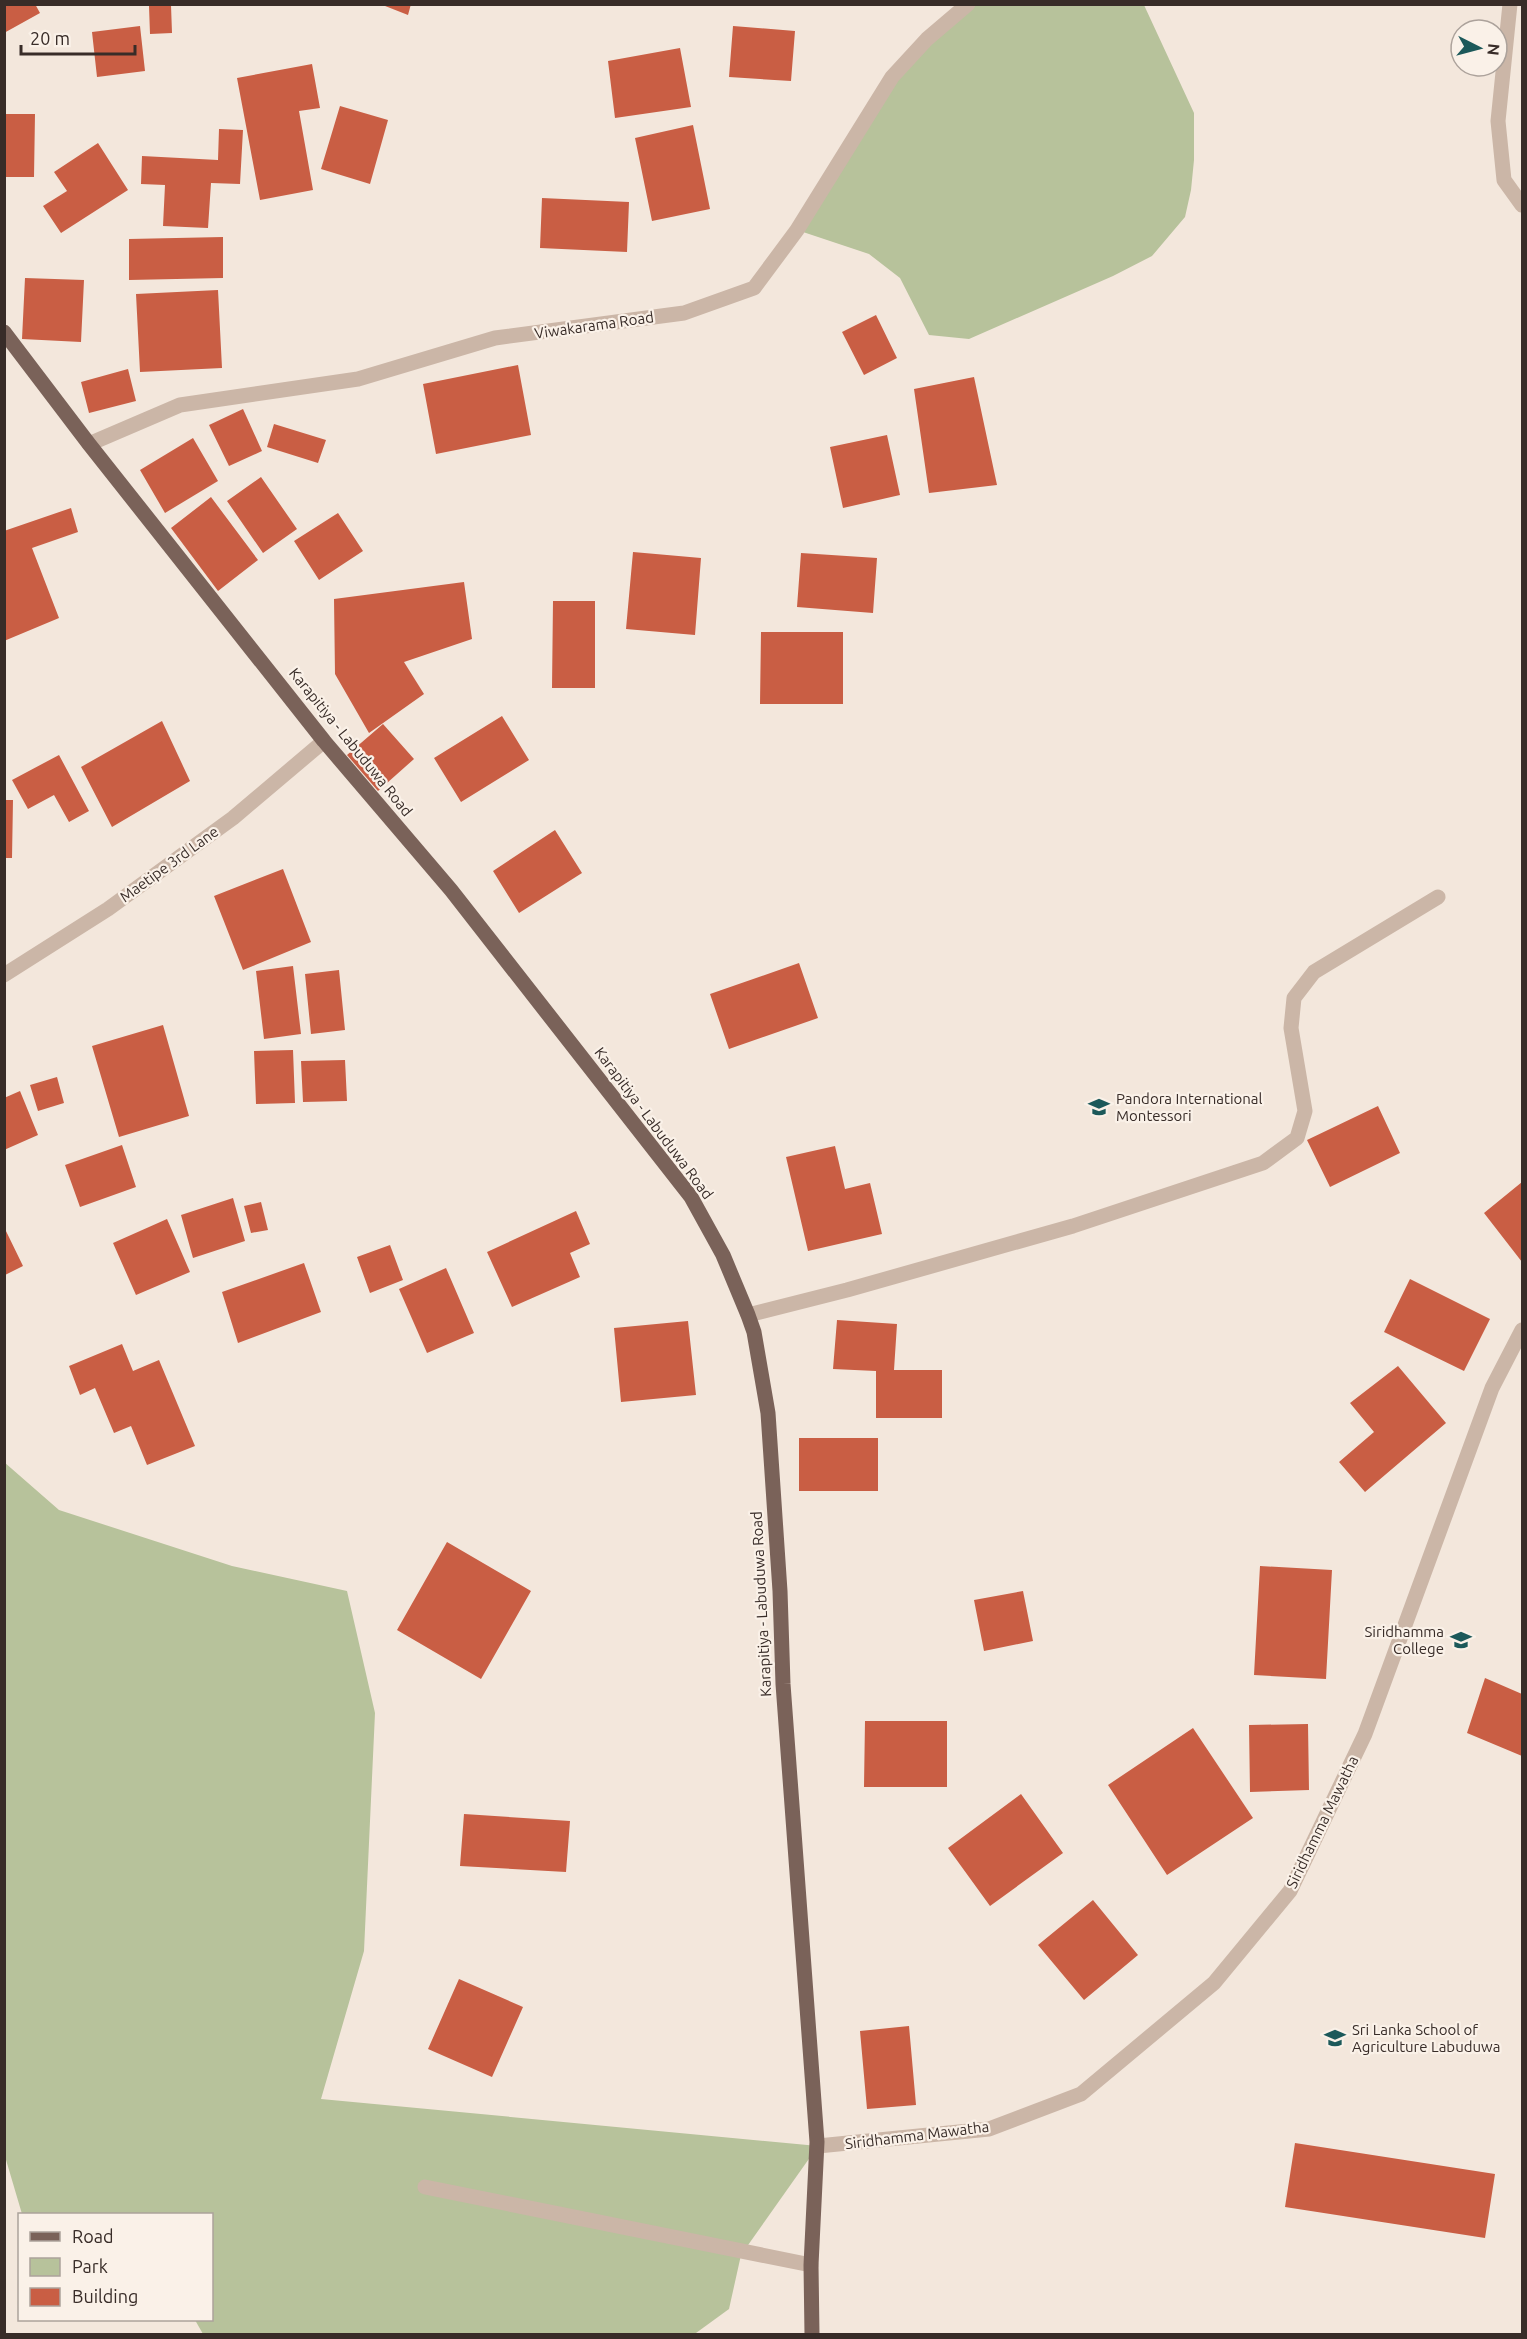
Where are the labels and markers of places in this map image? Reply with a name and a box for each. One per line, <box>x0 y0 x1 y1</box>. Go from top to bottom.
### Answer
place label: Pandora International Montessori <box>1116 1090 1263 1124</box>
school or university icon: Pandora International Montessori <box>1087 1095 1111 1119</box>
place label: Siridhamma College <box>1365 1623 1444 1657</box>
school or university icon: Siridhamma College <box>1449 1628 1473 1652</box>
place label: Sri Lanka School of Agriculture Labuduwa <box>1352 2021 1500 2055</box>
school or university icon: Sri Lanka School of Agriculture Labuduwa <box>1323 2026 1347 2050</box>

